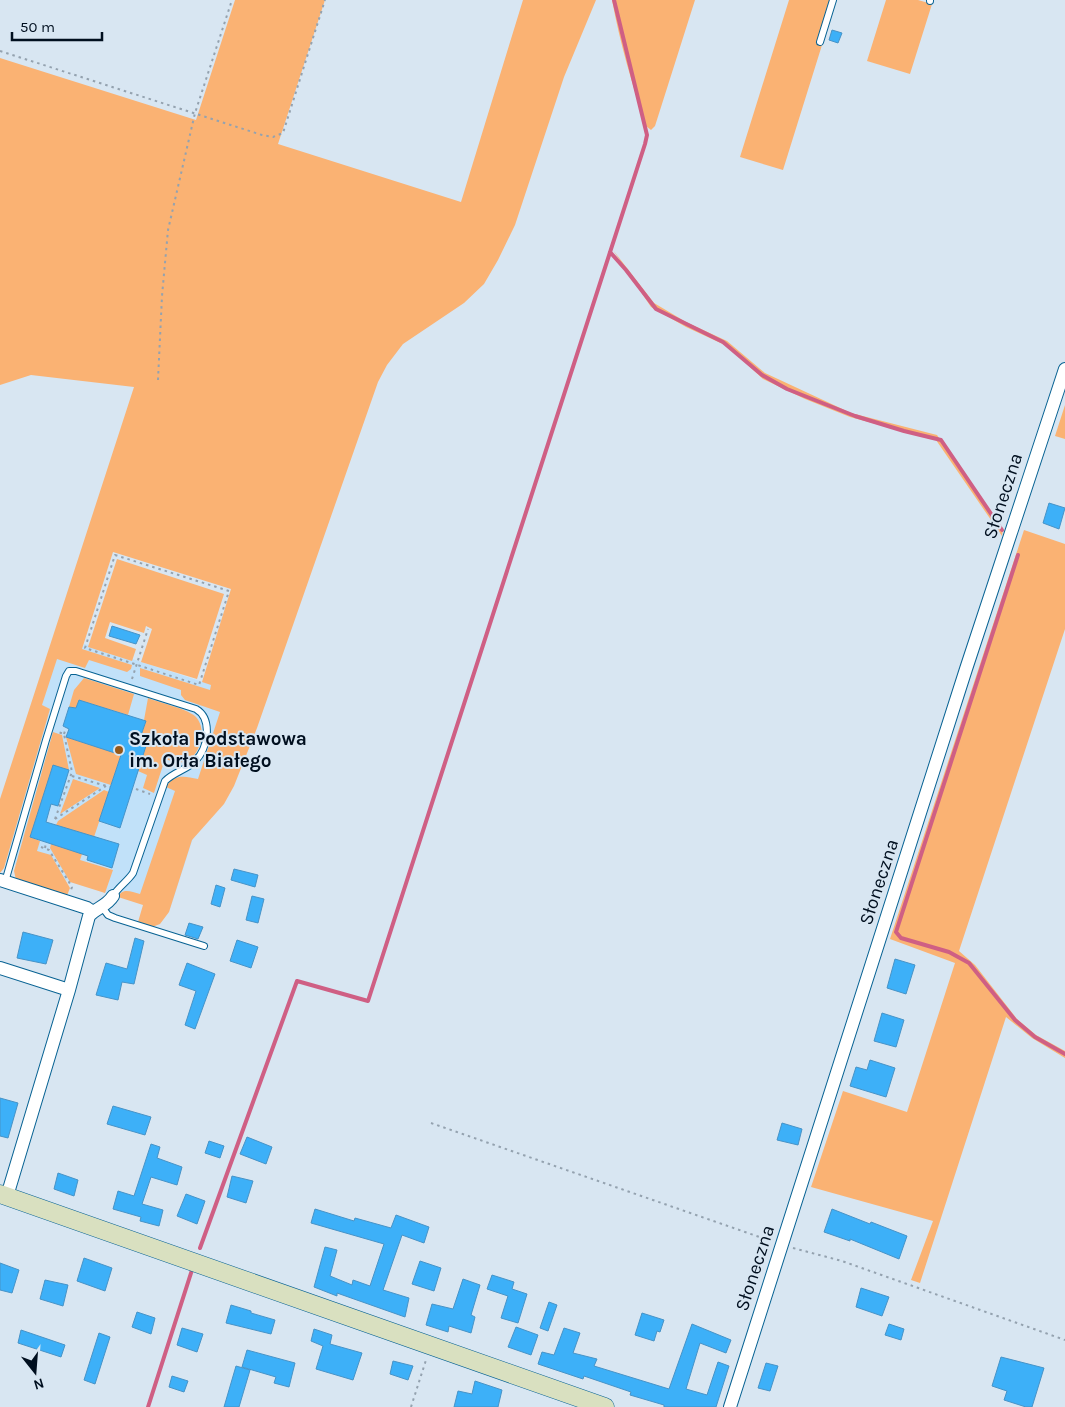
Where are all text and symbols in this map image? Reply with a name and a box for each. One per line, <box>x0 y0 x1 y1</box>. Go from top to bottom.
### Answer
scale bar <box>12 10 102 42</box>
text: 50 m <box>20 18 55 36</box>
street label: Słoneczna <box>979 450 1027 542</box>
place label: Szkoła Podstawowa im. Orła Białego <box>129 728 307 772</box>
marker: Szkoła Podstawowa im. Orła Białego <box>113 744 125 756</box>
street label: Słoneczna <box>855 836 903 928</box>
street label: Słoneczna <box>731 1222 779 1314</box>
north arrow <box>10 1347 60 1397</box>
text: N <box>31 1374 46 1394</box>

